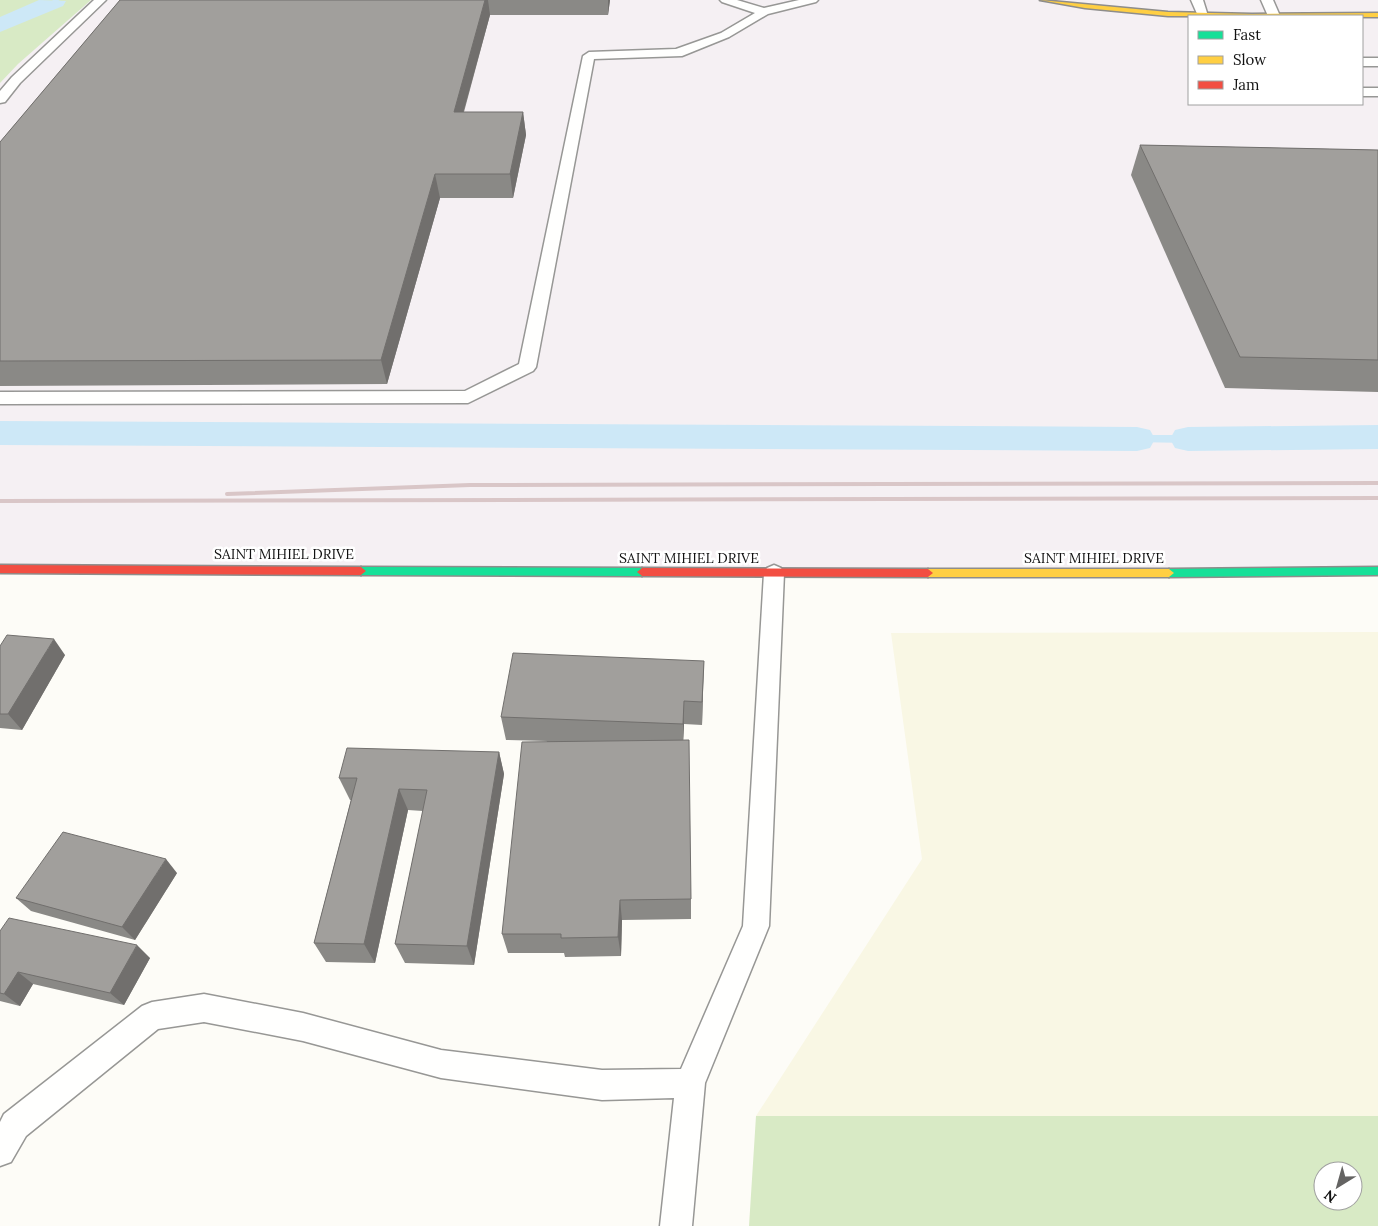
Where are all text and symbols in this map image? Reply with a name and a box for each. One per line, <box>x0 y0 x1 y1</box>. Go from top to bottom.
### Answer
legend <box>1188 15 1363 105</box>
text: Fast <box>1233 25 1261 44</box>
text: Slow <box>1233 50 1266 69</box>
text: Jam <box>1232 75 1260 94</box>
street label: SAINT MIHIEL DRIVE <box>214 545 354 563</box>
street label: SAINT MIHIEL DRIVE <box>619 549 759 567</box>
street label: SAINT MIHIEL DRIVE <box>1024 549 1164 567</box>
north arrow <box>1313 1161 1363 1211</box>
text: N <box>1320 1186 1340 1207</box>

